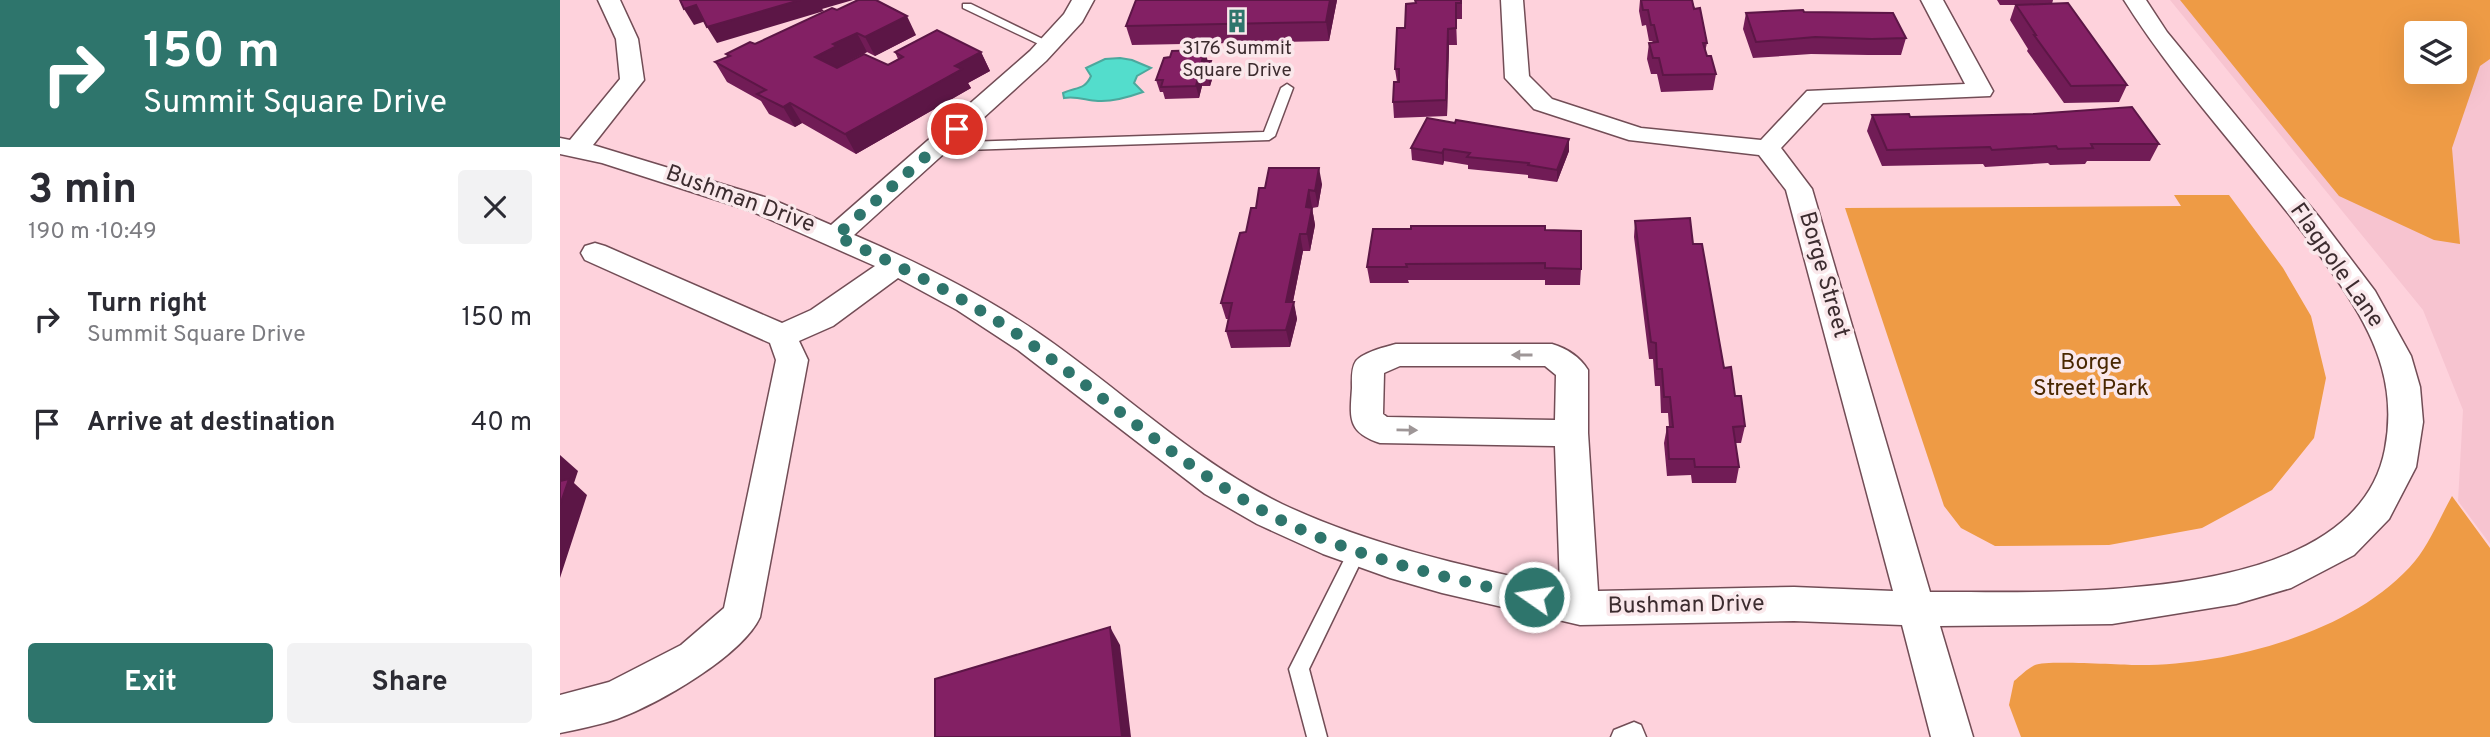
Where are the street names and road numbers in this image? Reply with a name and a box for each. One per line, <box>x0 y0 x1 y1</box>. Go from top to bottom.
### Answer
street label: Bushman Drive <box>661 160 819 240</box>
street label: Flagpole Lane <box>2282 198 2390 334</box>
street label: Borge Street <box>1791 208 1855 342</box>
street label: Bushman Drive <box>1607 590 1765 622</box>

